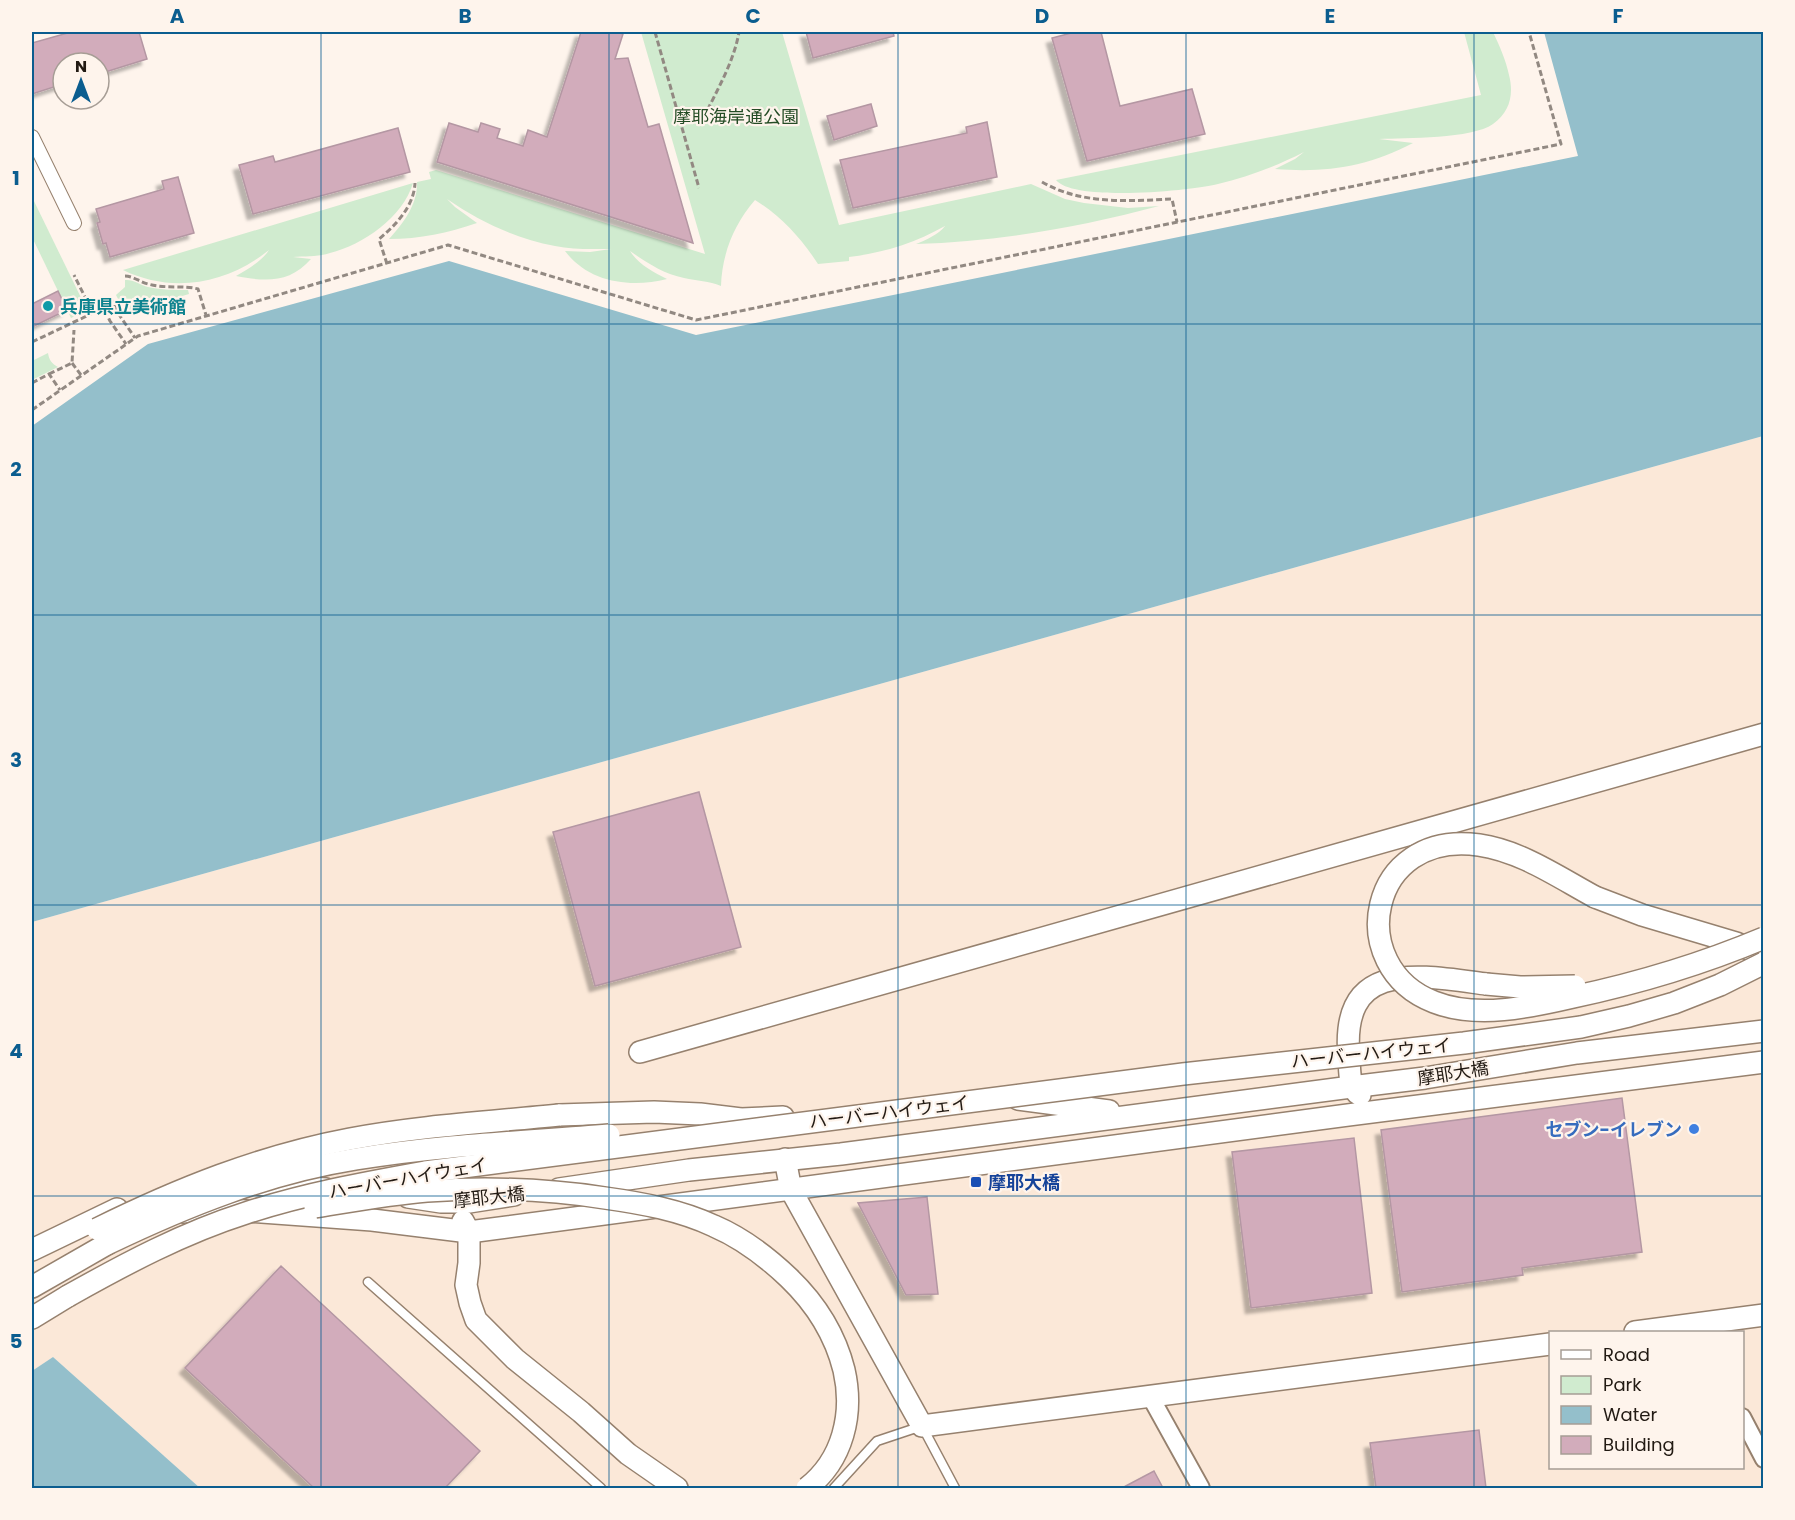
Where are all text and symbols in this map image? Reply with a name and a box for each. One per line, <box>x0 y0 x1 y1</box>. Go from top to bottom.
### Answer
text: A <box>170 2 185 30</box>
text: B <box>458 2 472 30</box>
text: C <box>745 2 761 30</box>
text: D <box>1035 2 1049 30</box>
text: E <box>1325 2 1335 30</box>
text: F <box>1613 2 1624 30</box>
north arrow <box>51 51 111 111</box>
text: N <box>75 55 87 78</box>
park label: 摩耶海岸通公園 <box>673 104 799 129</box>
text: 1 <box>12 164 20 192</box>
place label: 兵庫県立美術館 <box>60 294 186 319</box>
marker: 兵庫県立美術館 <box>41 299 55 313</box>
text: 2 <box>10 455 22 483</box>
text: 3 <box>10 746 22 774</box>
street label: ハーバーハイウェイ <box>1290 1032 1452 1074</box>
text: 4 <box>9 1037 23 1065</box>
street label: 摩耶大橋 <box>1415 1055 1491 1091</box>
street label: ハーバーハイウェイ <box>808 1090 970 1134</box>
place label: セブン-イレブン <box>1546 1117 1682 1142</box>
marker: セブン-イレブン <box>1687 1122 1701 1136</box>
street label: ハーバーハイウェイ <box>326 1152 490 1204</box>
place label: 摩耶大橋 <box>988 1170 1060 1195</box>
marker: 摩耶大橋 <box>969 1175 983 1189</box>
street label: 摩耶大橋 <box>452 1181 526 1213</box>
text: 5 <box>10 1327 23 1355</box>
legend <box>1549 1331 1744 1469</box>
text: Road <box>1603 1342 1650 1367</box>
text: Park <box>1603 1372 1642 1397</box>
text: Water <box>1603 1402 1657 1427</box>
text: Building <box>1603 1432 1675 1457</box>

